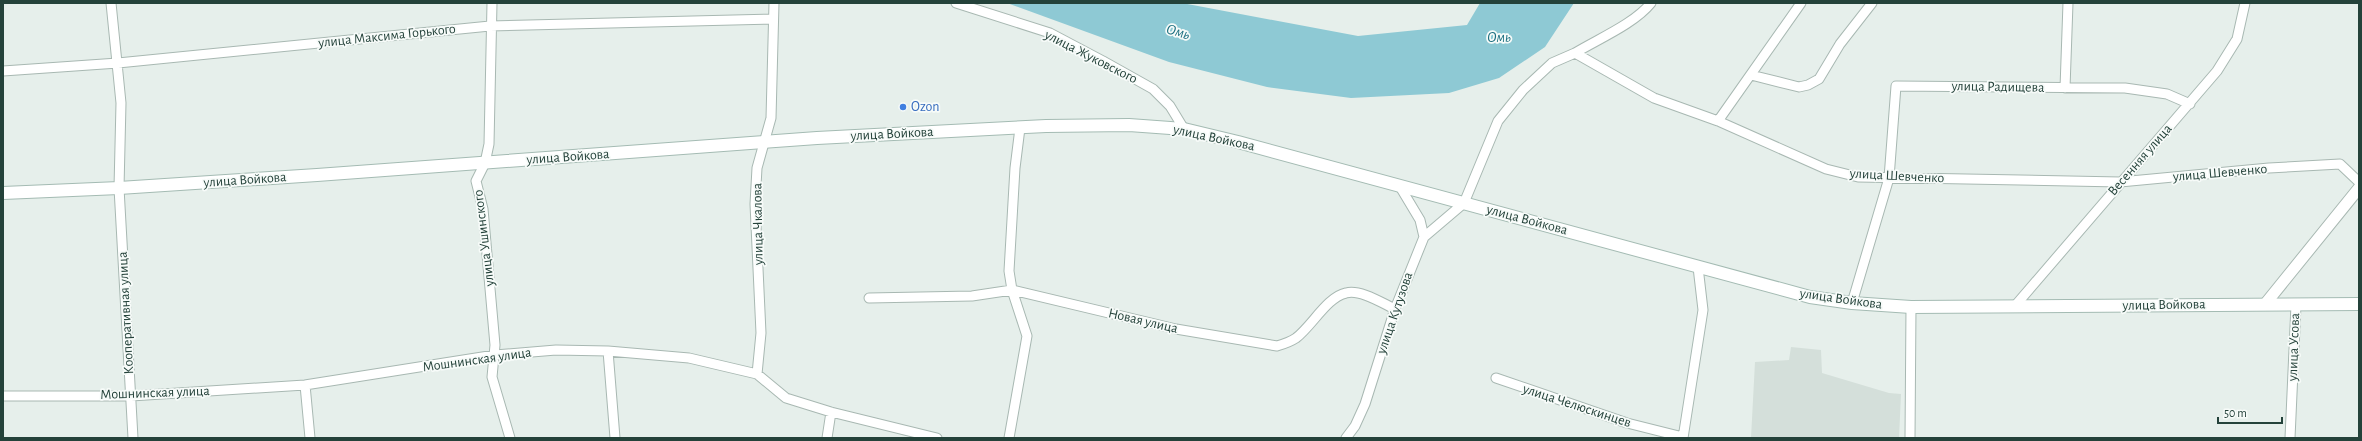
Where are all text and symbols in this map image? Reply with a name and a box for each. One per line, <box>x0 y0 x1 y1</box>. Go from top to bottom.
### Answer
water label: Омь <box>1164 21 1192 43</box>
street label: улица Максима Горького <box>317 22 457 50</box>
street label: улица Жуковского <box>1042 27 1140 86</box>
water label: Омь <box>1487 30 1511 45</box>
street label: улица Радищева <box>1950 79 2045 95</box>
place label: Ozon <box>911 100 939 114</box>
marker: Ozon <box>898 102 908 112</box>
street label: Весенняя улица <box>2105 121 2175 198</box>
street label: улица Войкова <box>1171 122 1257 154</box>
street label: улица Войкова <box>849 125 934 143</box>
street label: улица Войкова <box>525 147 611 167</box>
street label: улица Шевченко <box>2171 162 2268 184</box>
street label: улица Шевченко <box>1848 166 1945 185</box>
street label: улица Войкова <box>202 170 288 190</box>
street label: улица Чкалова <box>750 182 766 266</box>
street label: улица Ушинского <box>471 189 497 288</box>
street label: улица Войкова <box>1484 202 1570 238</box>
street label: Кооперативная улица <box>116 251 136 375</box>
street label: улица Кутузова <box>1374 270 1416 357</box>
street label: улица Войкова <box>1798 286 1884 312</box>
street label: улица Войкова <box>2121 297 2206 313</box>
street label: Новая улица <box>1107 306 1180 336</box>
street label: улица Усова <box>2286 312 2302 382</box>
street label: Мошнинская улица <box>422 345 533 375</box>
street label: улица Челюскинцев <box>1520 382 1633 430</box>
street label: Мошнинская улица <box>100 384 211 402</box>
scale bar <box>2218 399 2282 425</box>
text: 50 m <box>2224 407 2247 419</box>

